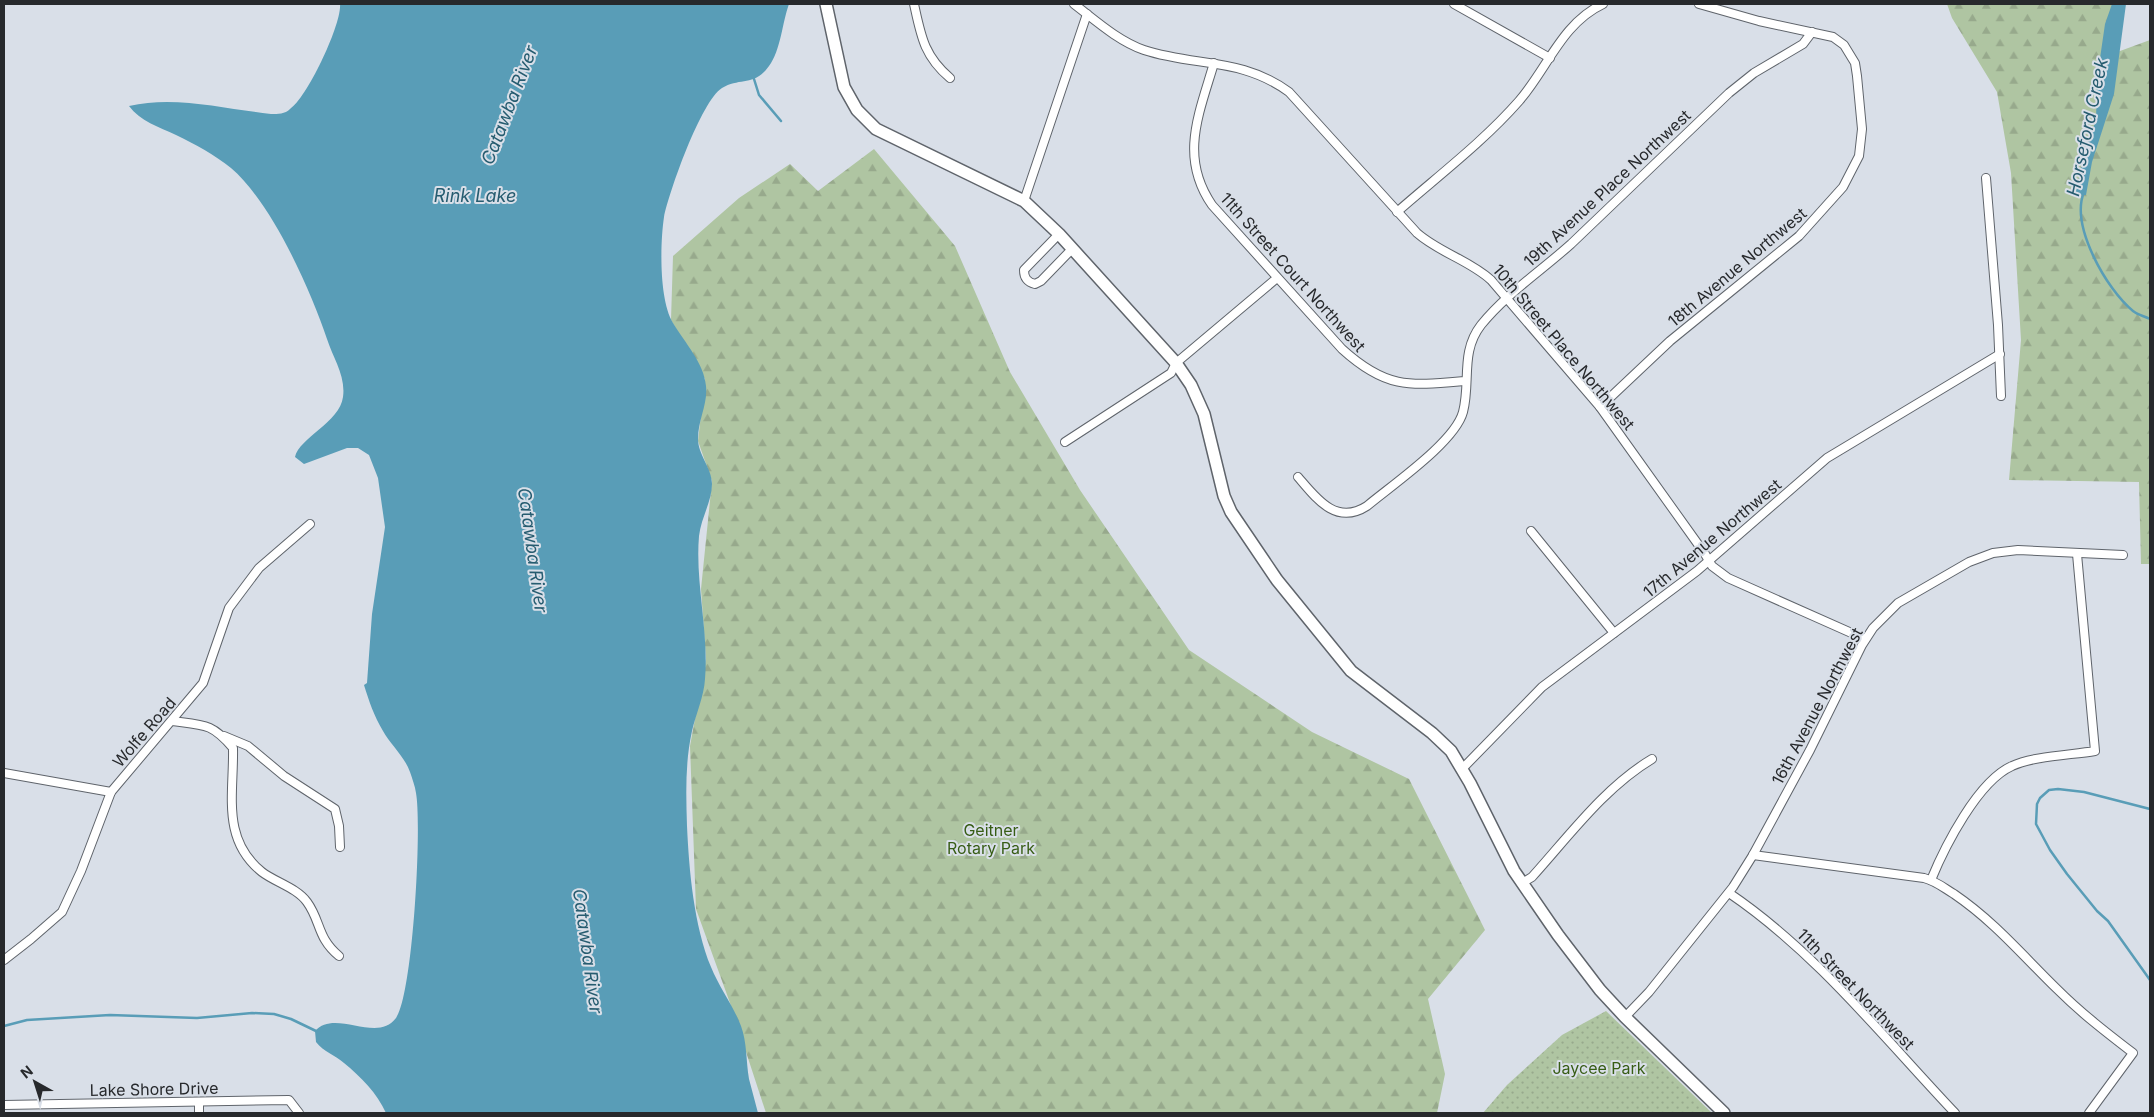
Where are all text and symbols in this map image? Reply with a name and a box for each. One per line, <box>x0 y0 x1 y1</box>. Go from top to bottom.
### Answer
water label: Catawba River <box>477 41 542 167</box>
water label: Horseford Creek <box>2062 55 2112 198</box>
street label: 19th Avenue Place Northwest <box>1519 105 1695 271</box>
water label: Rink Lake <box>434 185 516 206</box>
street label: 11th Street Court Northwest <box>1216 188 1370 356</box>
street label: 18th Avenue Northwest <box>1664 203 1810 331</box>
street label: 10th Street Place Northwest <box>1489 260 1639 434</box>
street label: 17th Avenue Northwest <box>1639 474 1785 602</box>
water label: Catawba River <box>514 486 552 615</box>
street label: 16th Avenue Northwest <box>1767 624 1867 788</box>
street label: Wolfe Road <box>108 693 180 771</box>
park label: Geitner Rotary Park <box>947 820 1035 858</box>
water label: Catawba River <box>569 887 607 1016</box>
street label: 11th Street Northwest <box>1793 924 1919 1054</box>
north arrow <box>10 1057 60 1107</box>
park label: Jaycee Park <box>1552 1058 1646 1078</box>
text: N <box>17 1062 36 1081</box>
street label: Lake Shore Drive <box>89 1078 219 1100</box>

